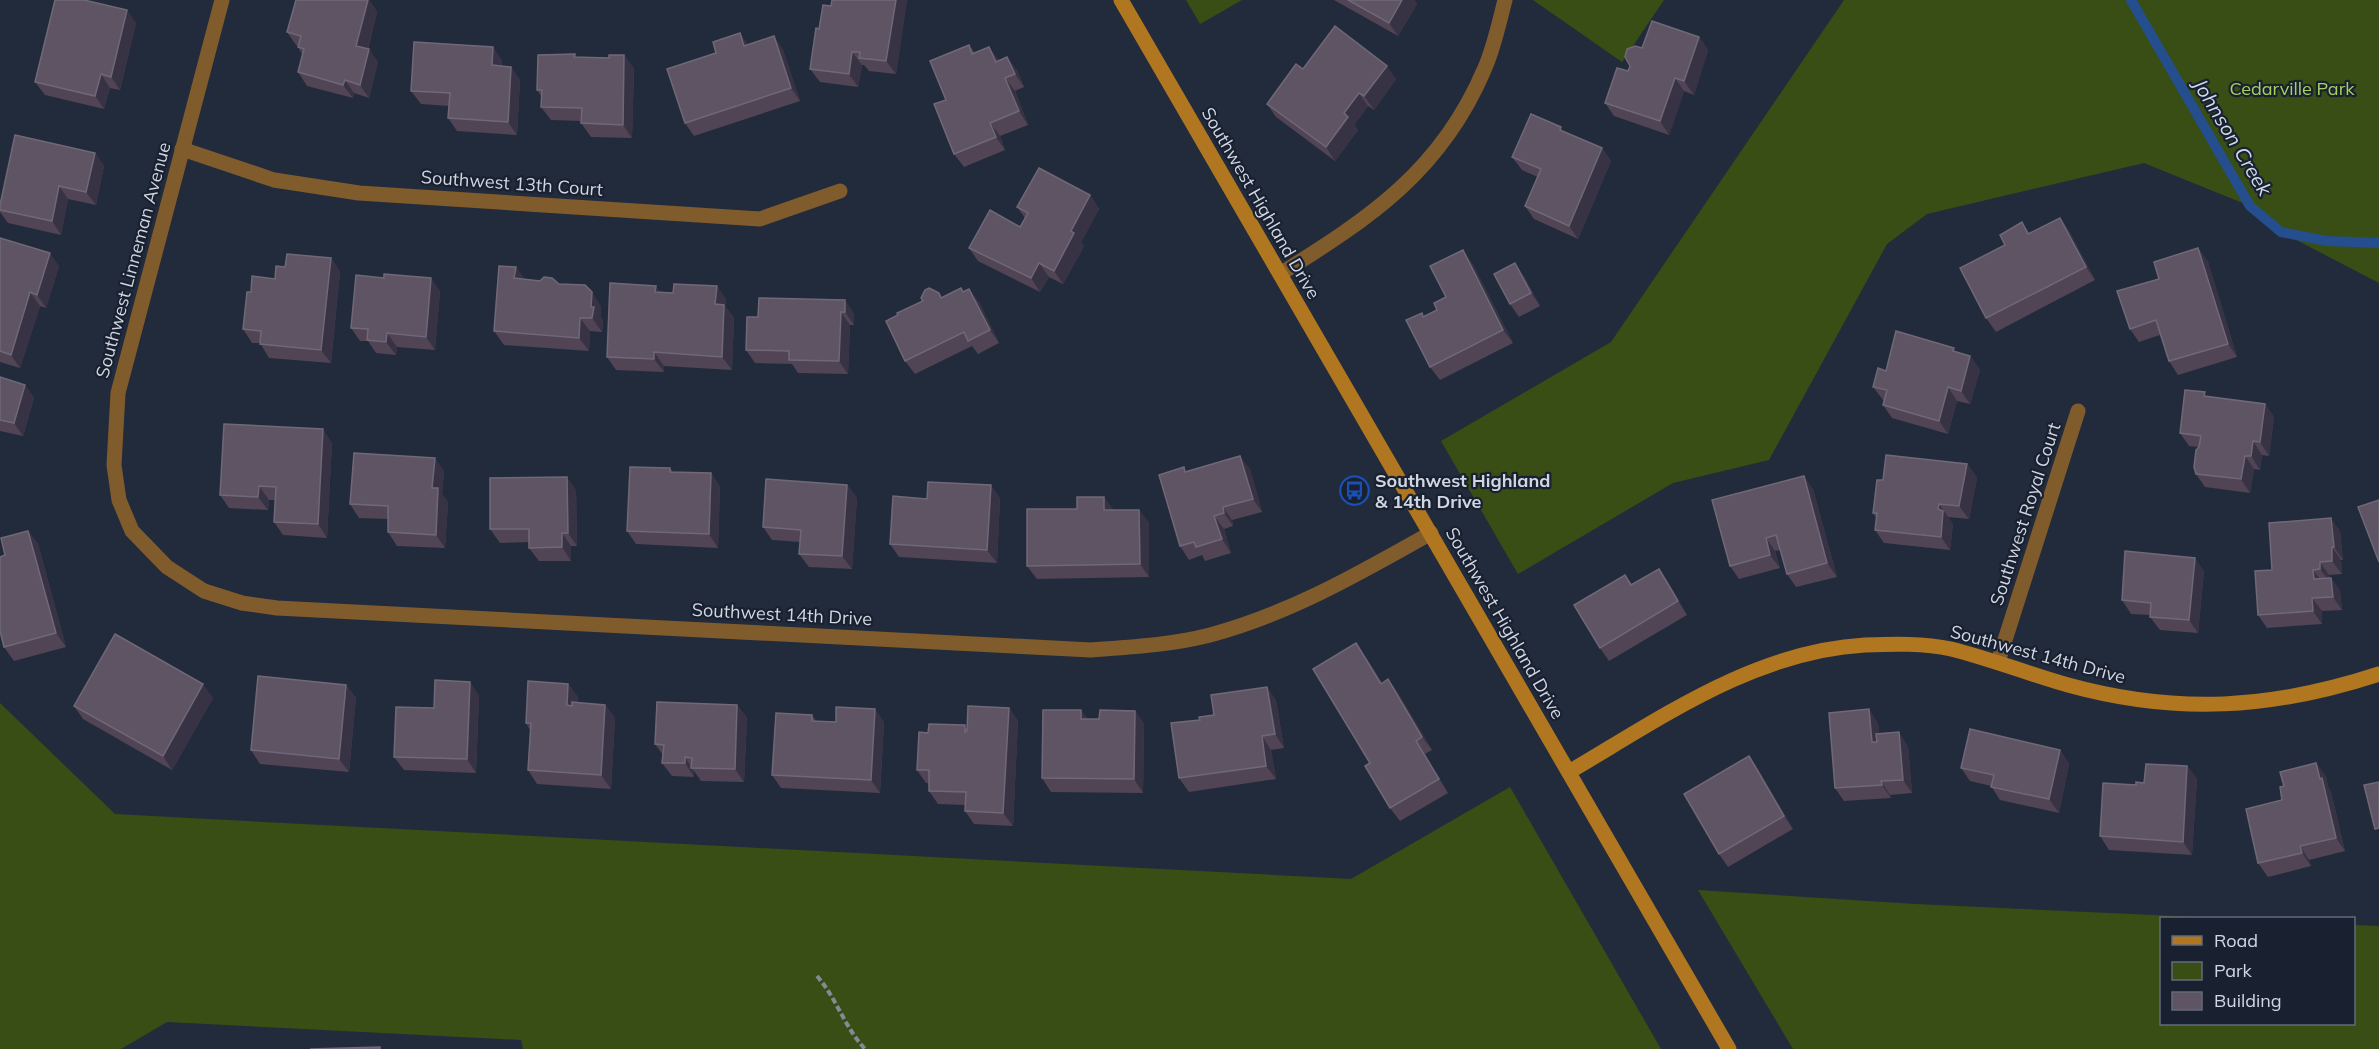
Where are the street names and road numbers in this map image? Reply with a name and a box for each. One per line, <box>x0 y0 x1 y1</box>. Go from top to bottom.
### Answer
street label: Southwest Highland Drive <box>1197 103 1325 303</box>
street label: Southwest Linneman Avenue <box>90 140 176 380</box>
street label: Southwest 13th Court <box>420 165 604 201</box>
street label: Southwest Royal Court <box>1985 420 2065 608</box>
street label: Southwest Highland Drive <box>1441 523 1569 723</box>
street label: Southwest 14th Drive <box>691 598 873 630</box>
street label: Southwest 14th Drive <box>1948 620 2128 688</box>

